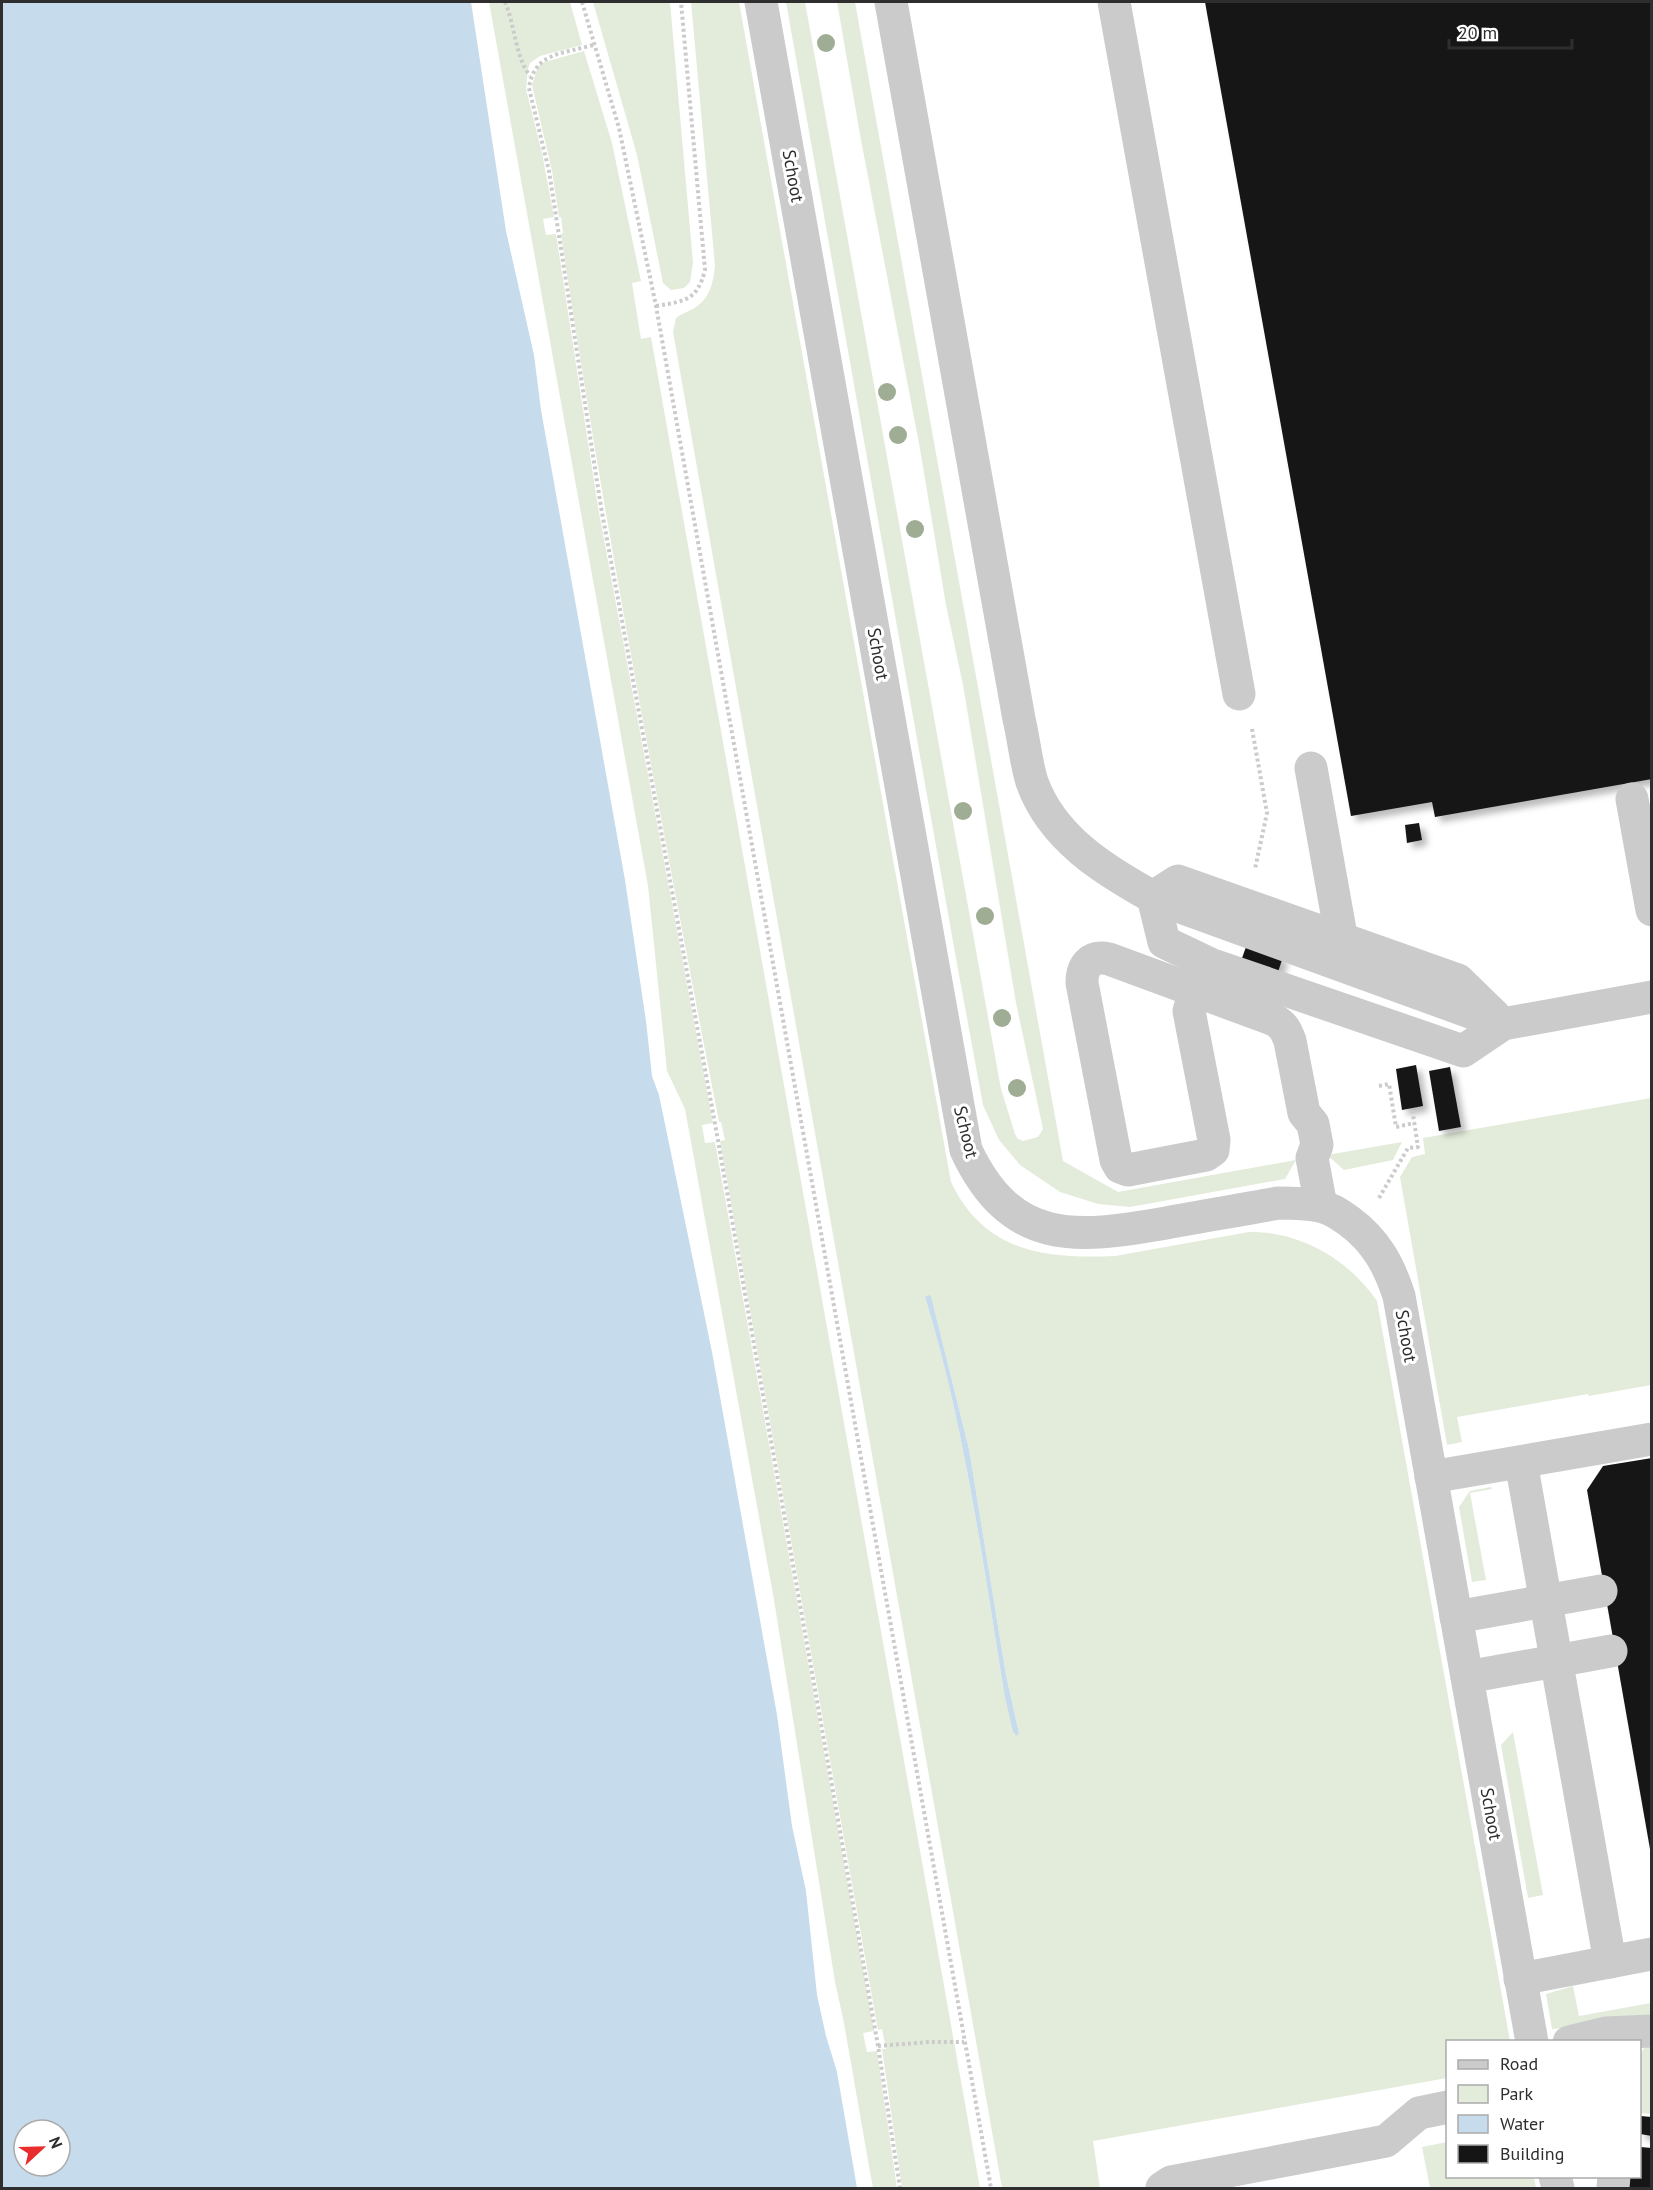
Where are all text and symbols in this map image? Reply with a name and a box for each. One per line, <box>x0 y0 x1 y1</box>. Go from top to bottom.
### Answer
scale bar <box>1449 12 1572 50</box>
text: 20 m <box>1458 21 1497 44</box>
street label: Schoot <box>778 148 809 204</box>
street label: Schoot <box>863 626 894 682</box>
street label: Schoot <box>949 1103 984 1160</box>
street label: Schoot <box>1391 1308 1422 1364</box>
street label: Schoot <box>1476 1786 1507 1842</box>
legend <box>1446 2040 1641 2178</box>
text: Road <box>1500 2052 1538 2075</box>
text: Park <box>1500 2082 1533 2105</box>
text: Water <box>1500 2112 1544 2135</box>
north arrow <box>12 2118 72 2178</box>
text: N <box>45 2134 67 2151</box>
text: Building <box>1500 2142 1564 2165</box>

